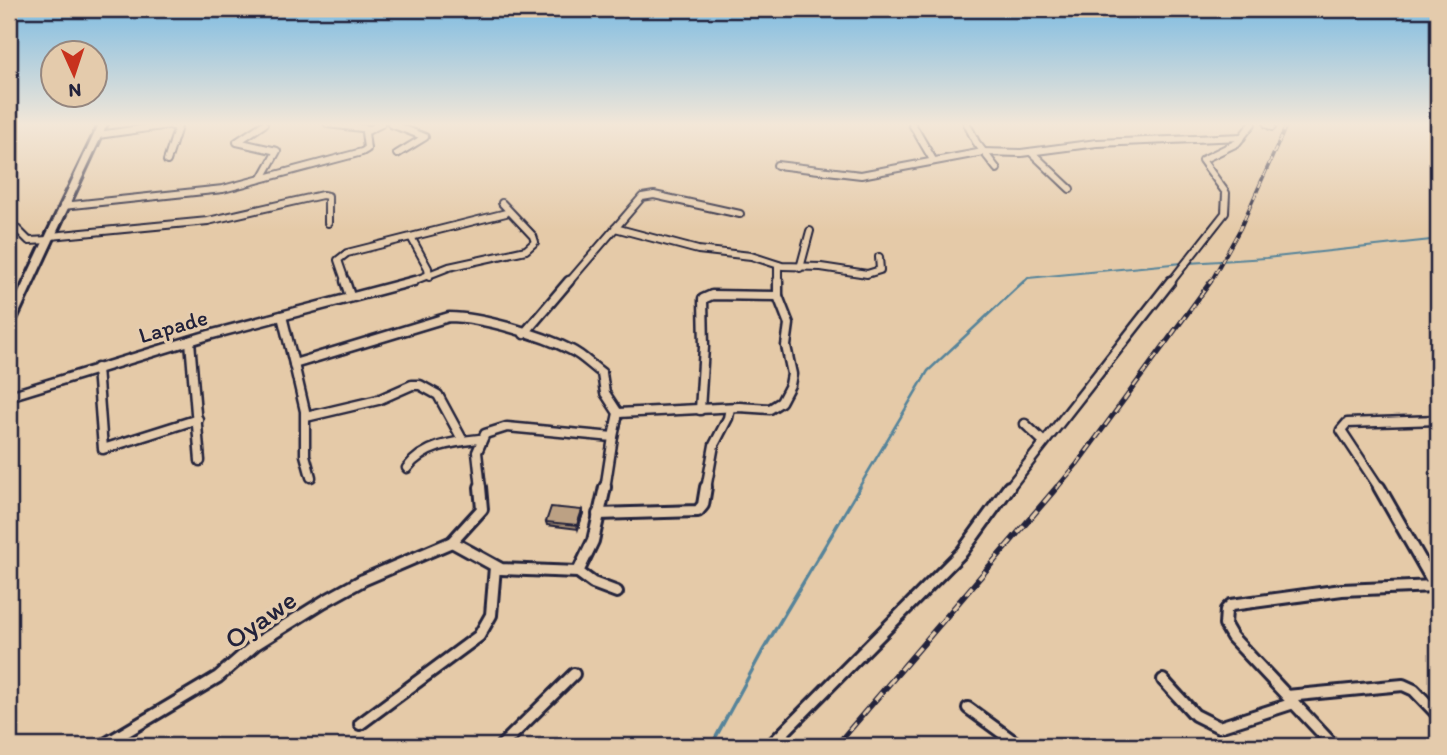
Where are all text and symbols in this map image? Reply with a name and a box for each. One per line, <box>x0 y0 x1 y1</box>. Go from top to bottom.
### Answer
north arrow <box>38 38 108 108</box>
text: N <box>68 79 82 102</box>
street label: Lapade <box>135 303 211 349</box>
street label: Oyawe <box>217 582 303 656</box>

